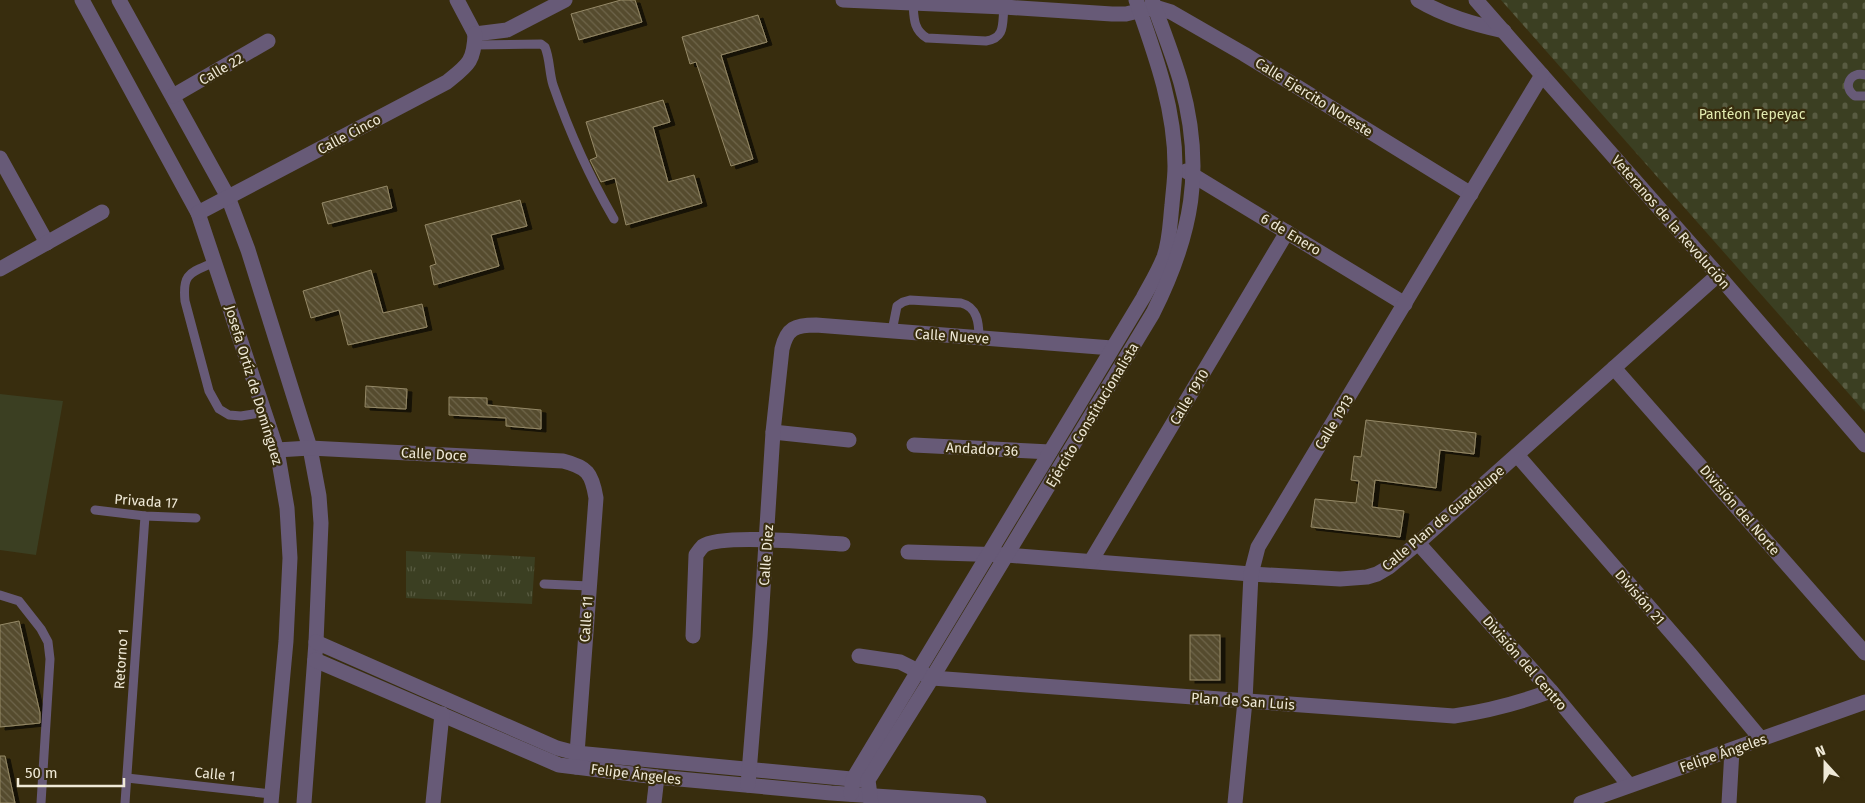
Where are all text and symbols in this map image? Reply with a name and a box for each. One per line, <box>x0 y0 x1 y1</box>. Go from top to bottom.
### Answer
street label: Calle 22 <box>196 50 247 89</box>
street label: Calle Ejercito Noreste <box>1252 54 1376 141</box>
park label: Pantéon Tepeyac <box>1699 106 1806 123</box>
street label: Calle Cinco <box>315 111 384 158</box>
street label: Veteranos de la Revolución <box>1608 152 1733 293</box>
street label: 6 de Enero <box>1258 210 1324 259</box>
street label: Josefa Ortíz de Domínguez <box>221 303 286 467</box>
street label: Calle Nueve <box>914 325 990 348</box>
street label: Ejército Constitucionalista <box>1042 340 1142 491</box>
street label: Calle 1910 <box>1166 366 1213 428</box>
street label: Calle 1913 <box>1311 392 1357 453</box>
street label: Andador 36 <box>945 439 1019 460</box>
street label: Calle Doce <box>401 444 467 465</box>
street label: Calle Plan de Guadalupe <box>1379 462 1508 575</box>
street label: División del Norte <box>1696 462 1783 559</box>
street label: Privada 17 <box>114 491 178 512</box>
street label: Calle Diez <box>756 524 777 586</box>
street label: División 21 <box>1611 566 1668 628</box>
street label: Calle 11 <box>576 595 597 643</box>
street label: División del Centro <box>1479 613 1570 714</box>
street label: Retorno 1 <box>111 628 132 690</box>
street label: Plan de San Luis <box>1191 689 1296 714</box>
street label: Felipe Ángeles <box>1677 730 1769 776</box>
north arrow <box>1800 738 1850 788</box>
text: N <box>1813 742 1828 761</box>
scale bar <box>18 756 124 788</box>
street label: Felipe Ángeles <box>590 760 683 789</box>
text: 50 m <box>25 764 58 782</box>
street label: Calle 1 <box>194 764 236 785</box>

